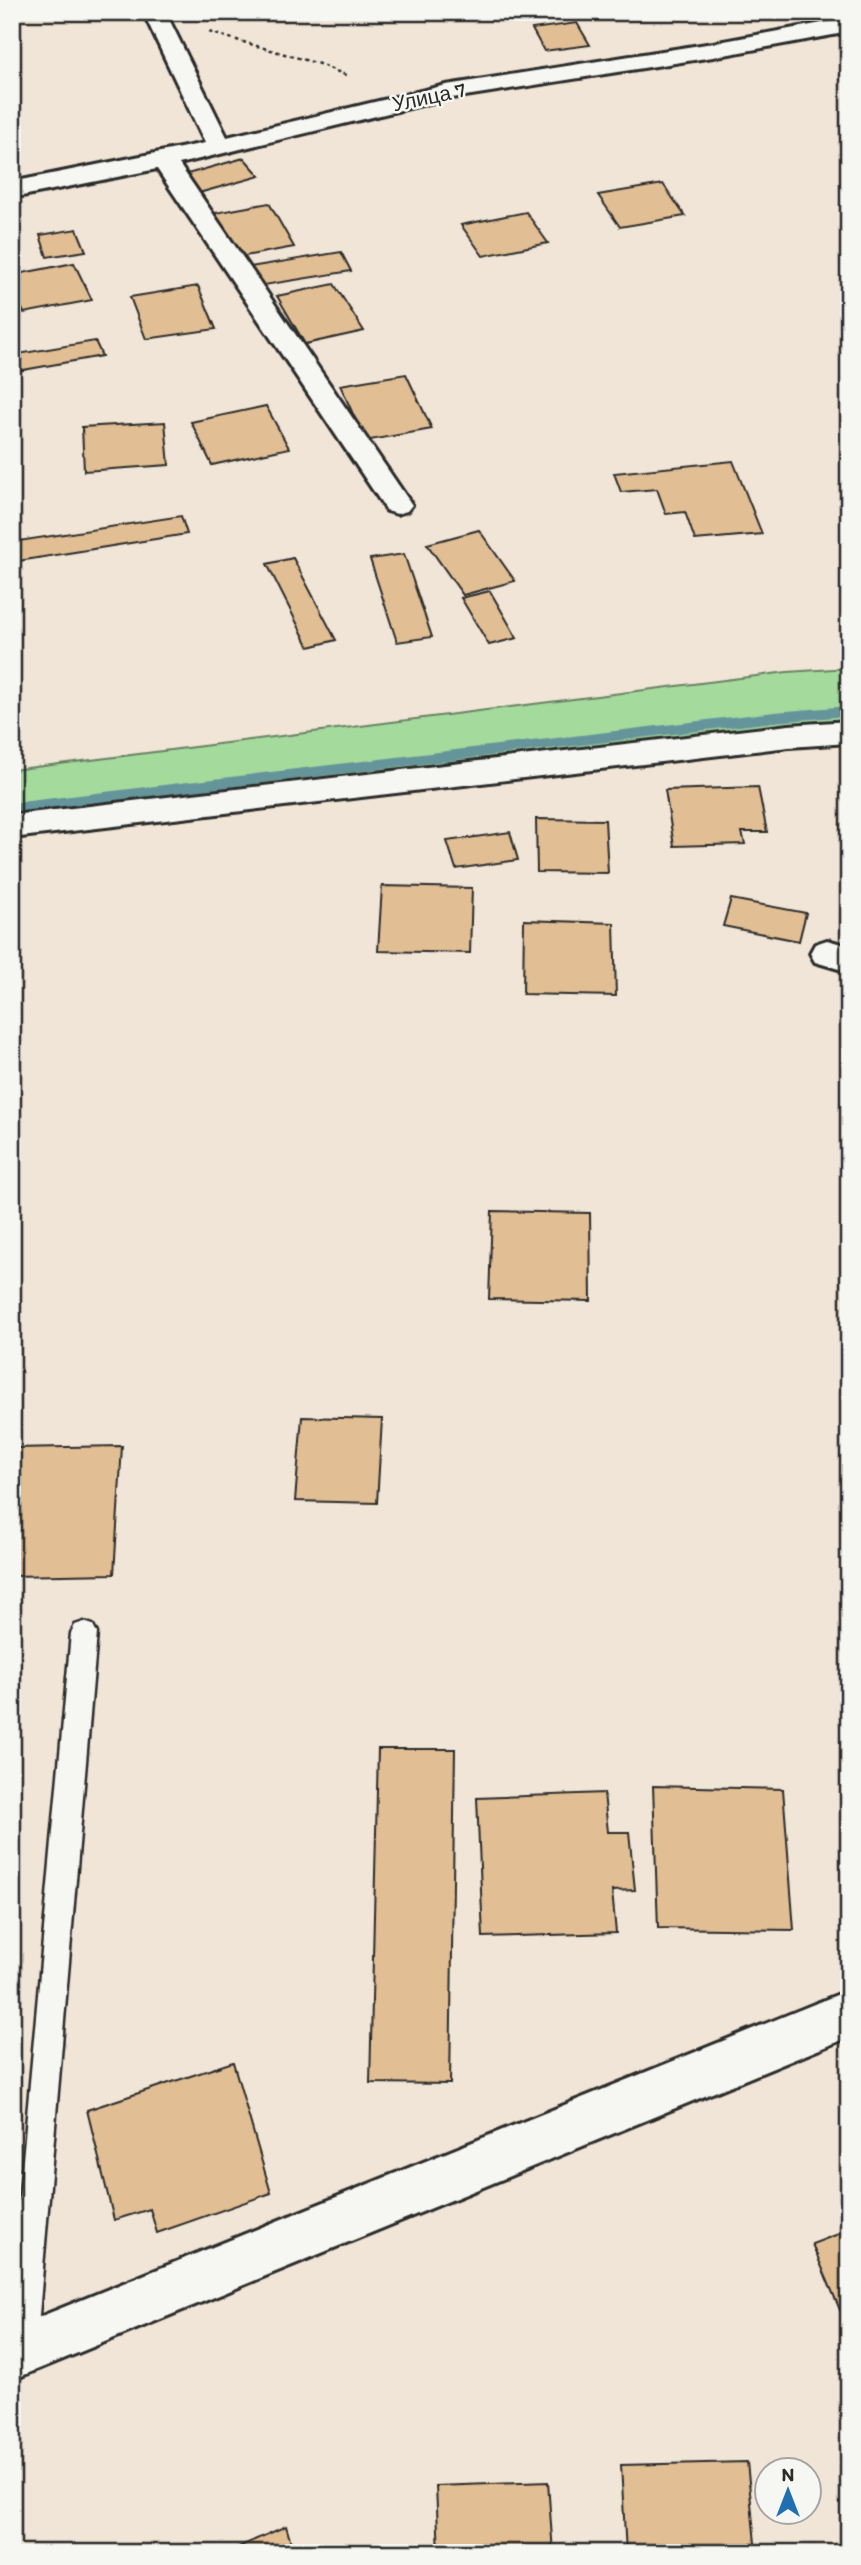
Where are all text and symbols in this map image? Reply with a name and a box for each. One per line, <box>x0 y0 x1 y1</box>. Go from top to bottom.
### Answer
street label: Улица 7 <box>390 77 468 117</box>
north arrow <box>752 2456 822 2526</box>
text: N <box>782 2463 794 2486</box>

